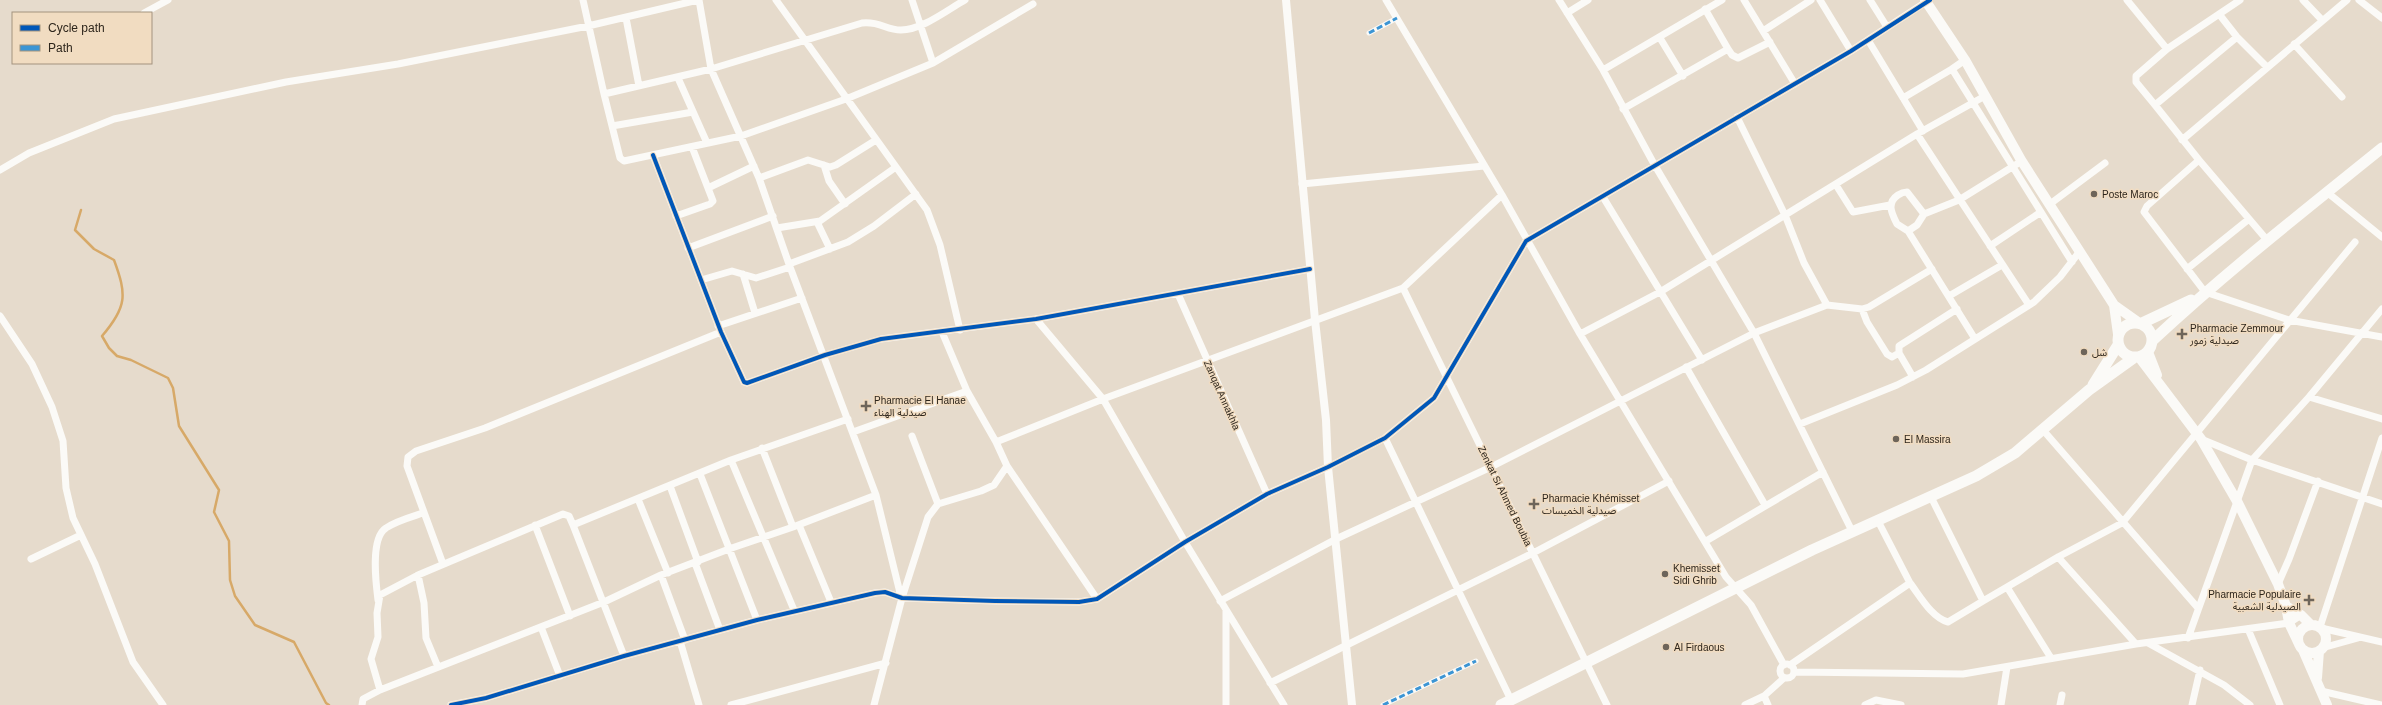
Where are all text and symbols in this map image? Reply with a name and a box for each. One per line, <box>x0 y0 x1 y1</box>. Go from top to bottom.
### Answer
legend <box>12 12 152 64</box>
text: Cycle path <box>48 21 105 35</box>
text: Path <box>48 41 73 55</box>
marker: Poste Maroc <box>2089 189 2099 199</box>
place label: Poste Maroc <box>2102 189 2158 200</box>
place label: Pharmacie Zemmour صيدلية زمور <box>2189 323 2284 347</box>
marker: Pharmacie Zemmour صيدلية زمور <box>2177 329 2187 339</box>
marker: شل <box>2079 347 2089 357</box>
place label: شل <box>2092 347 2107 358</box>
street label: Zanqat Annakhla <box>1202 358 1242 432</box>
place label: Pharmacie El Hanae صيدلية الهناء <box>874 395 966 418</box>
marker: Pharmacie El Hanae صيدلية الهناء <box>861 401 871 411</box>
marker: El Massira <box>1891 434 1901 444</box>
place label: El Massira <box>1904 434 1951 445</box>
street label: Zenkat Si Ahmed Boubia <box>1476 444 1534 548</box>
place label: Pharmacie Khémisset صيدلية الخميسات <box>1542 493 1639 516</box>
marker: Pharmacie Khémisset صيدلية الخميسات <box>1529 499 1539 509</box>
place label: Khemisset Sidi Ghrib <box>1673 563 1720 586</box>
marker: Khemisset Sidi Ghrib <box>1660 569 1670 579</box>
place label: Pharmacie Populaire الصيدلية الشعبية <box>2208 589 2301 612</box>
marker: Pharmacie Populaire الصيدلية الشعبية <box>2304 595 2314 605</box>
marker: Al Firdaous <box>1661 642 1671 652</box>
place label: Al Firdaous <box>1674 642 1725 653</box>

